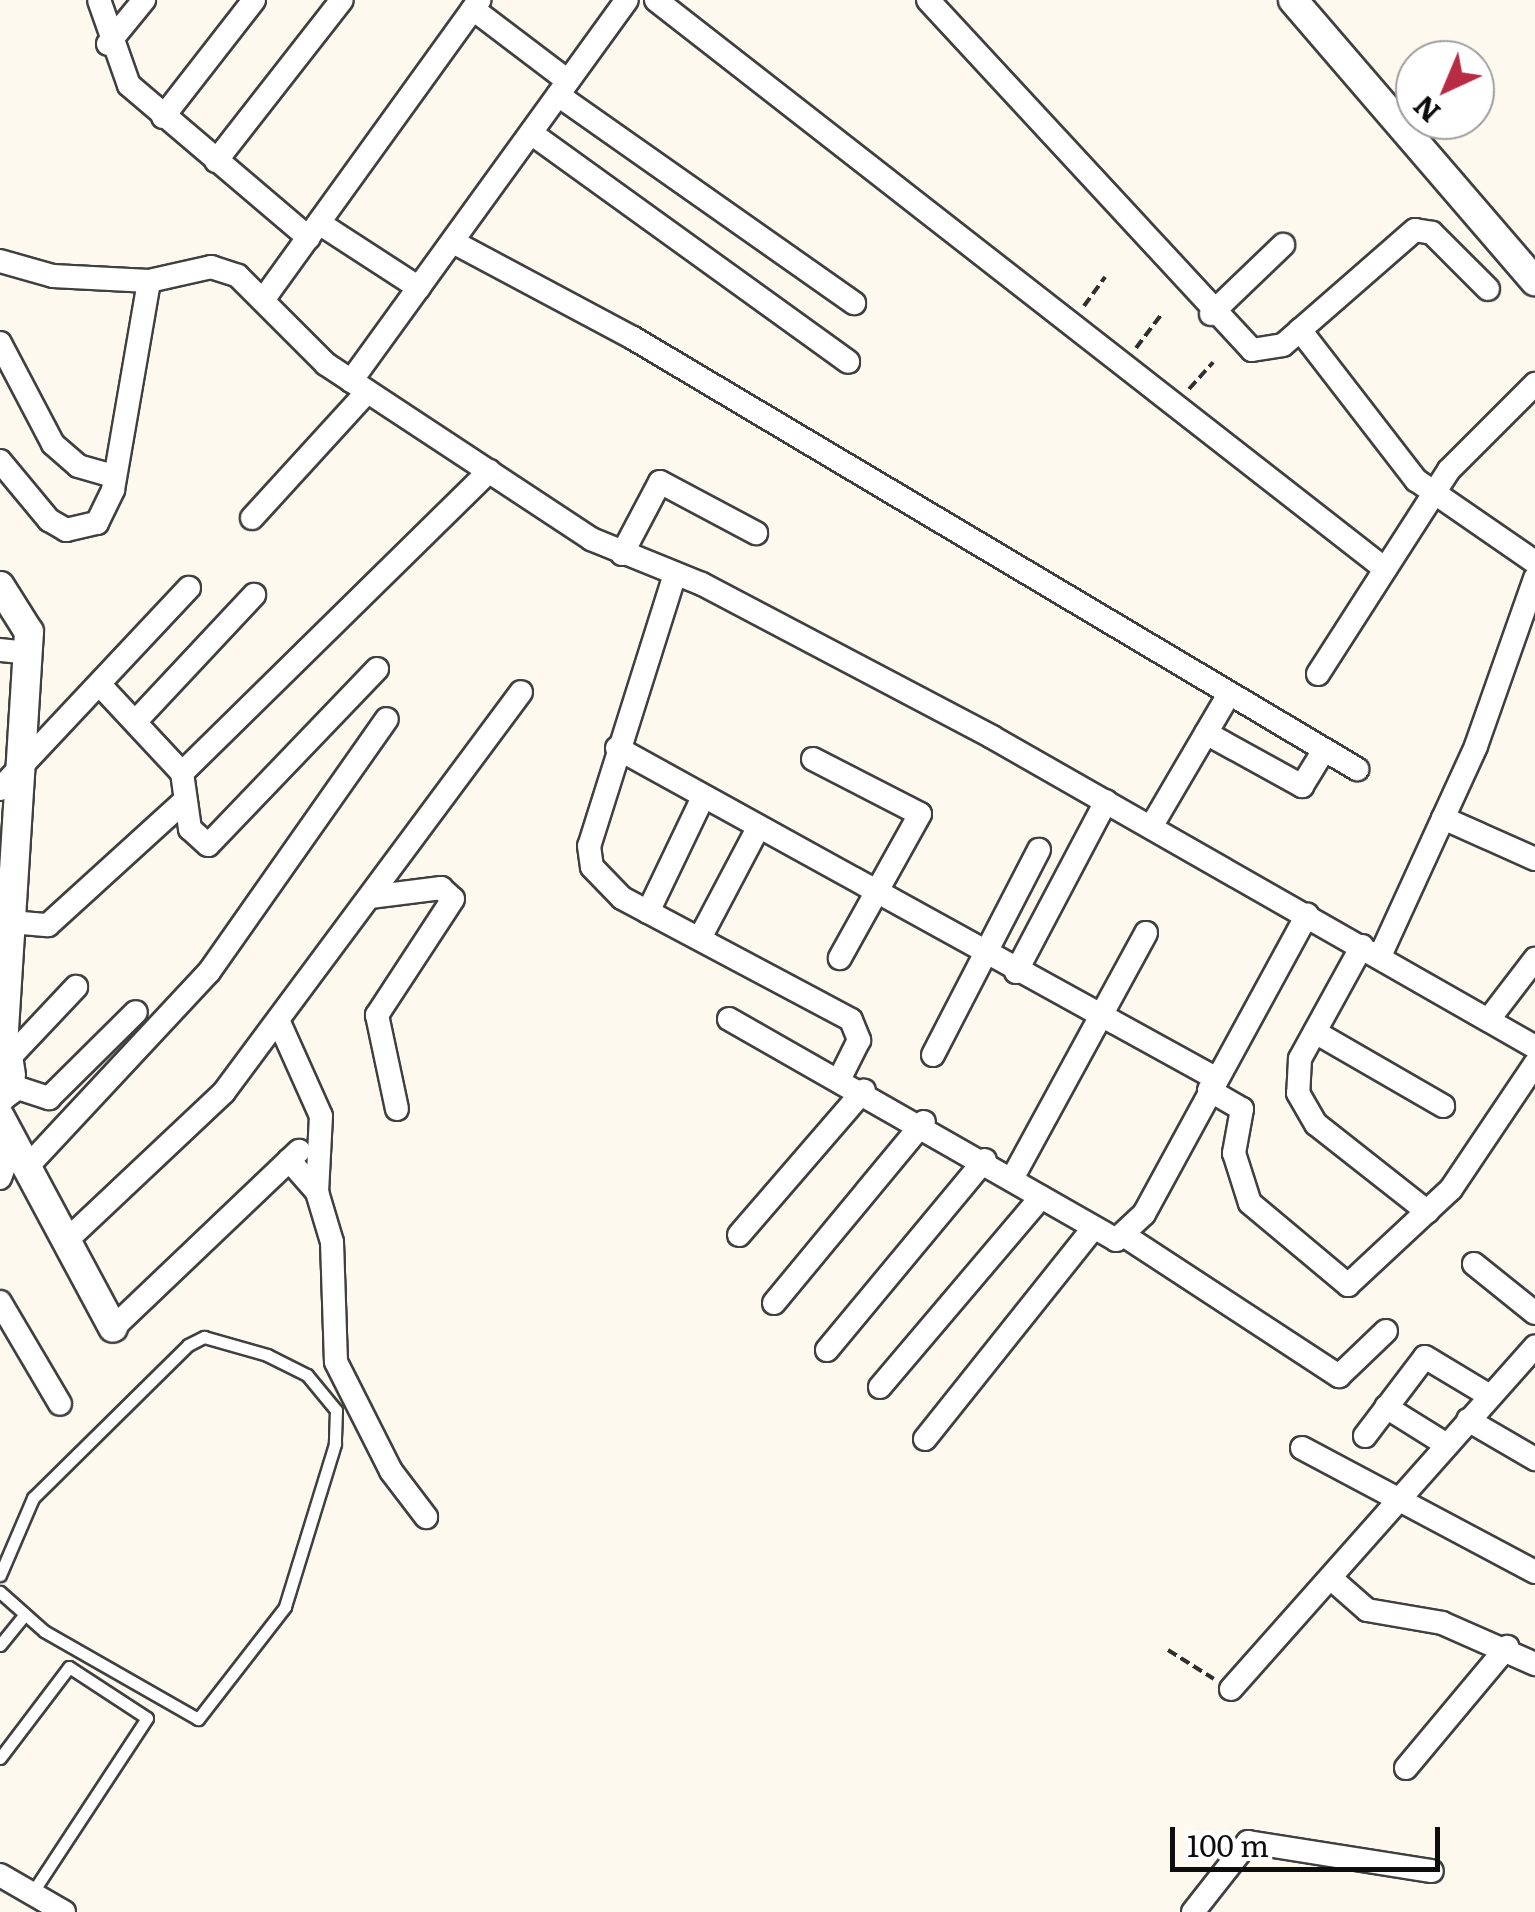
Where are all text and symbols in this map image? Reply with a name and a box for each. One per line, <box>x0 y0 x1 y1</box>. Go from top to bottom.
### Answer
north arrow <box>1395 40 1495 140</box>
text: N <box>1403 87 1449 133</box>
scale bar <box>1175 1807 1445 1869</box>
text: 100 m <box>1187 1822 1269 1866</box>

